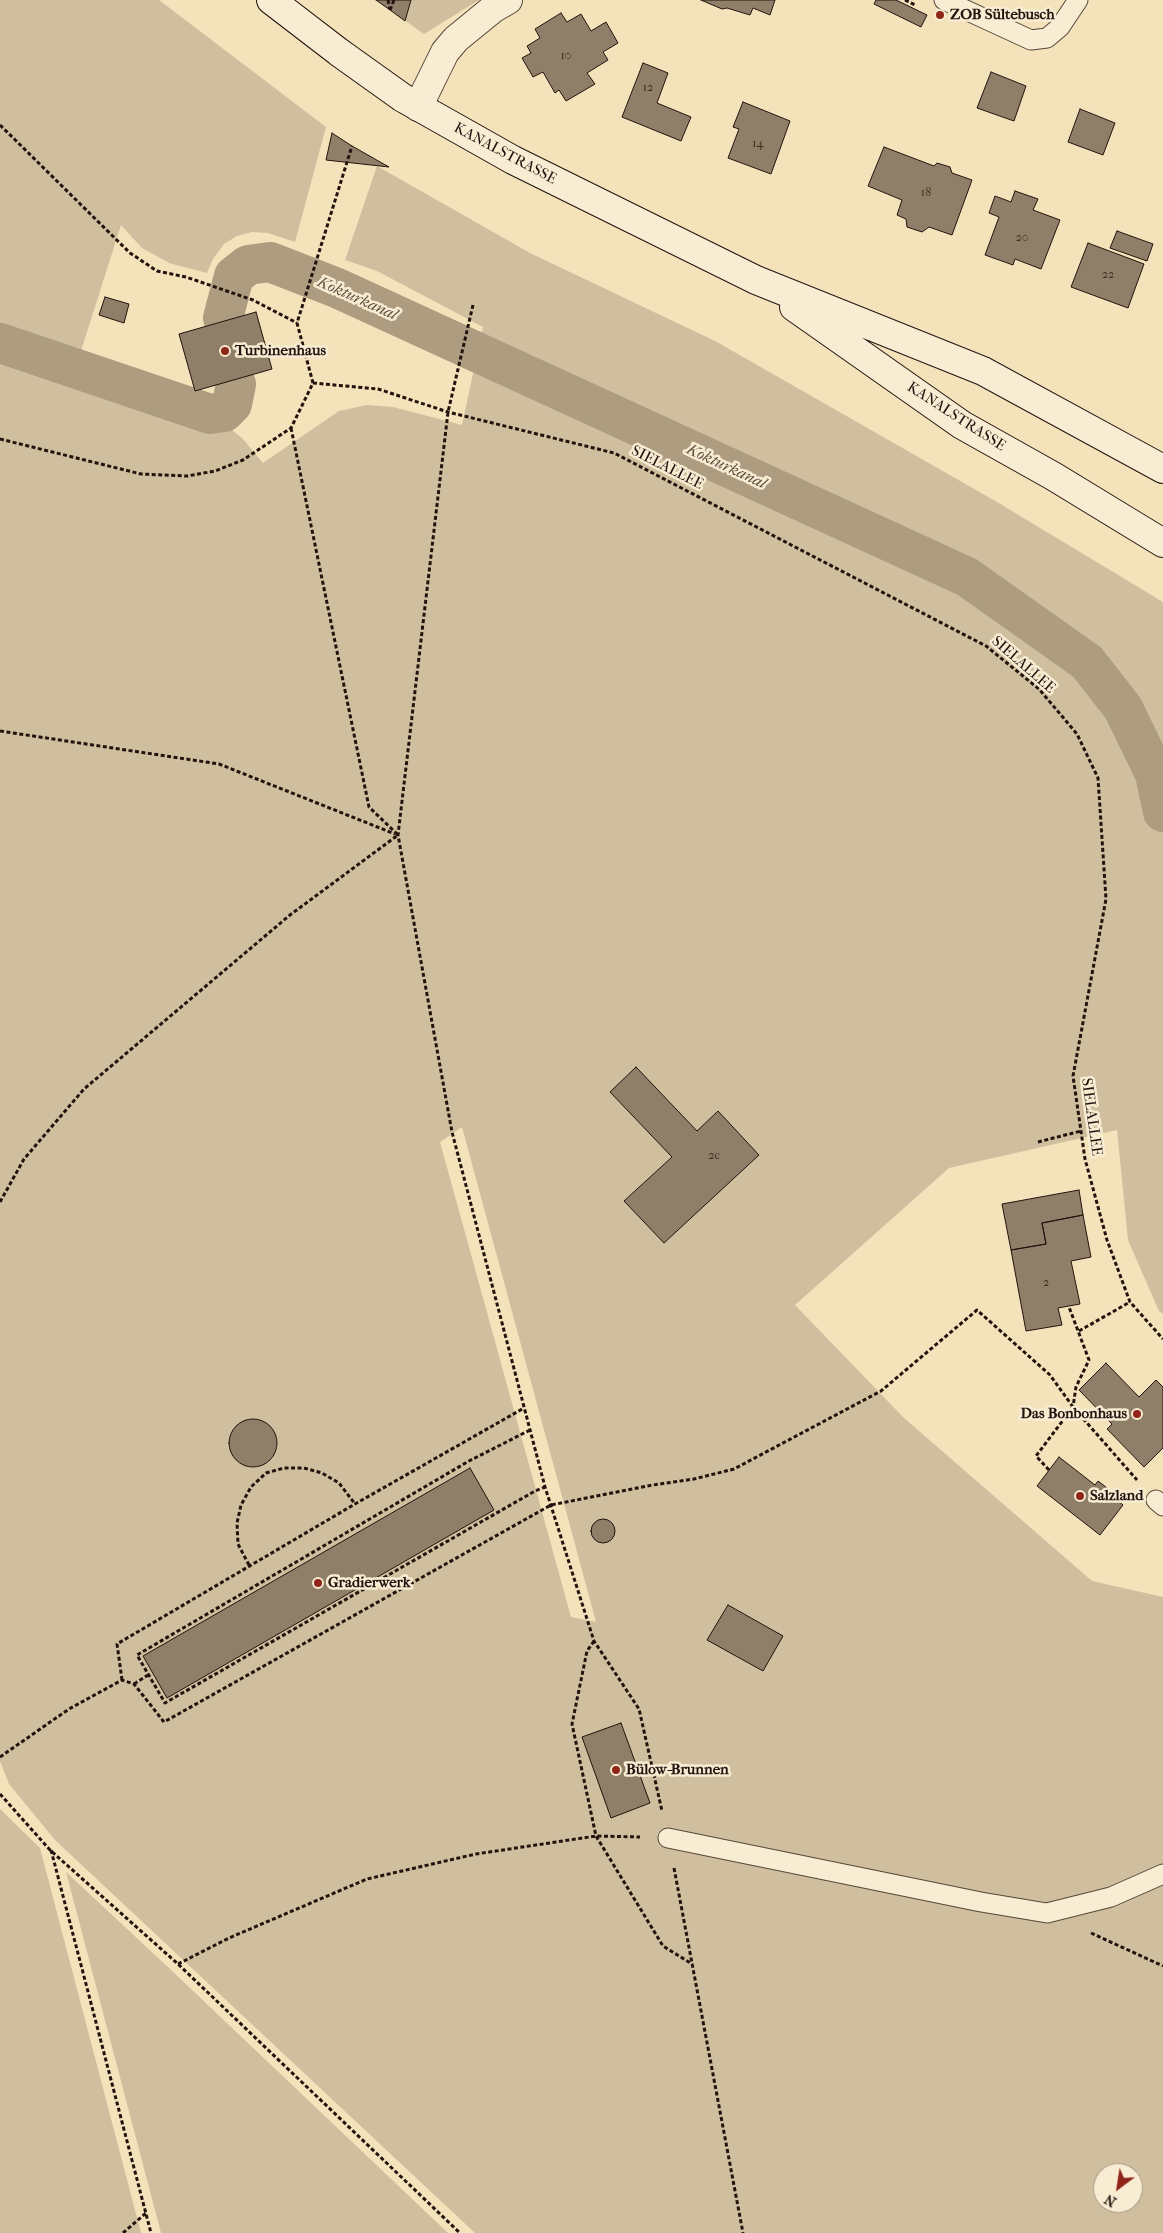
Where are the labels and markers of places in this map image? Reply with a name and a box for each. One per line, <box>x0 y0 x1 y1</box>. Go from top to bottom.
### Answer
place label: ZOB Sültebusch <box>950 6 1055 24</box>
marker: ZOB Sültebusch <box>934 9 946 21</box>
place label: Turbinenhaus <box>235 342 326 360</box>
marker: Turbinenhaus <box>219 345 231 357</box>
place label: Das Bonbonhaus <box>1021 1405 1127 1423</box>
marker: Das Bonbonhaus <box>1131 1408 1143 1420</box>
place label: Salzland <box>1090 1487 1143 1505</box>
marker: Salzland <box>1074 1490 1086 1502</box>
place label: Gradierwerk <box>328 1574 411 1592</box>
marker: Gradierwerk <box>312 1577 324 1589</box>
place label: Bülow-Brunnen <box>626 1761 729 1779</box>
marker: Bülow-Brunnen <box>610 1764 622 1776</box>

